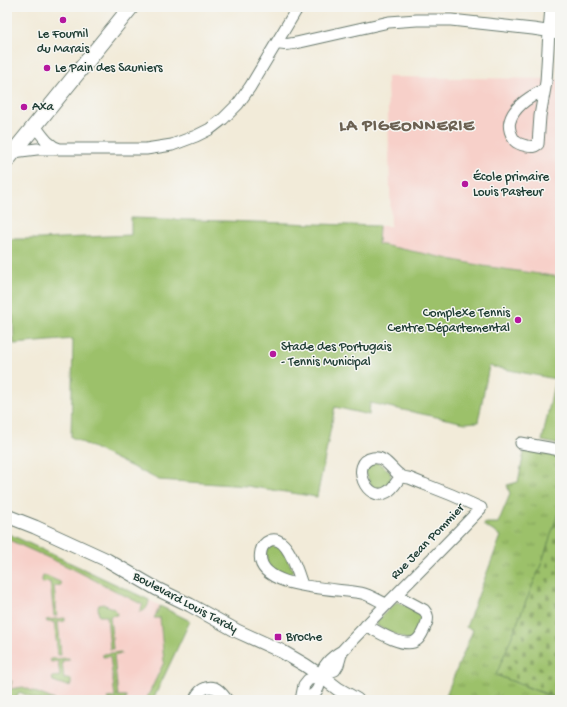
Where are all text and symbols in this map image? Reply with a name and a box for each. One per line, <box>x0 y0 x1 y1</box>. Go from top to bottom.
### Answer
marker: Le Fournil du Marais <box>58 15 68 25</box>
place label: Le Fournil du Marais <box>37 27 90 57</box>
place label: Le Pain des Sauniers <box>55 61 164 76</box>
marker: Le Pain des Sauniers <box>42 63 52 73</box>
place label: Axa <box>32 100 55 115</box>
marker: Axa <box>19 102 29 112</box>
district label: LA PIGEONNERIE <box>339 117 475 137</box>
place label: École primaire Louis Pasteur <box>473 169 550 200</box>
marker: École primaire Louis Pasteur <box>460 179 470 189</box>
place label: Complexe Tennis Centre Départemental <box>387 306 511 336</box>
marker: Complexe Tennis Centre Départemental <box>513 315 523 325</box>
place label: Stade des Portugais - Tennis Municipal <box>281 340 393 370</box>
marker: Stade des Portugais - Tennis Municipal <box>268 349 278 359</box>
street label: Rue Jean Pommier <box>388 500 469 583</box>
street label: Boulevard Louis Tardy <box>129 569 240 637</box>
place label: Broche <box>285 630 322 645</box>
marker: Broche <box>273 632 283 642</box>

